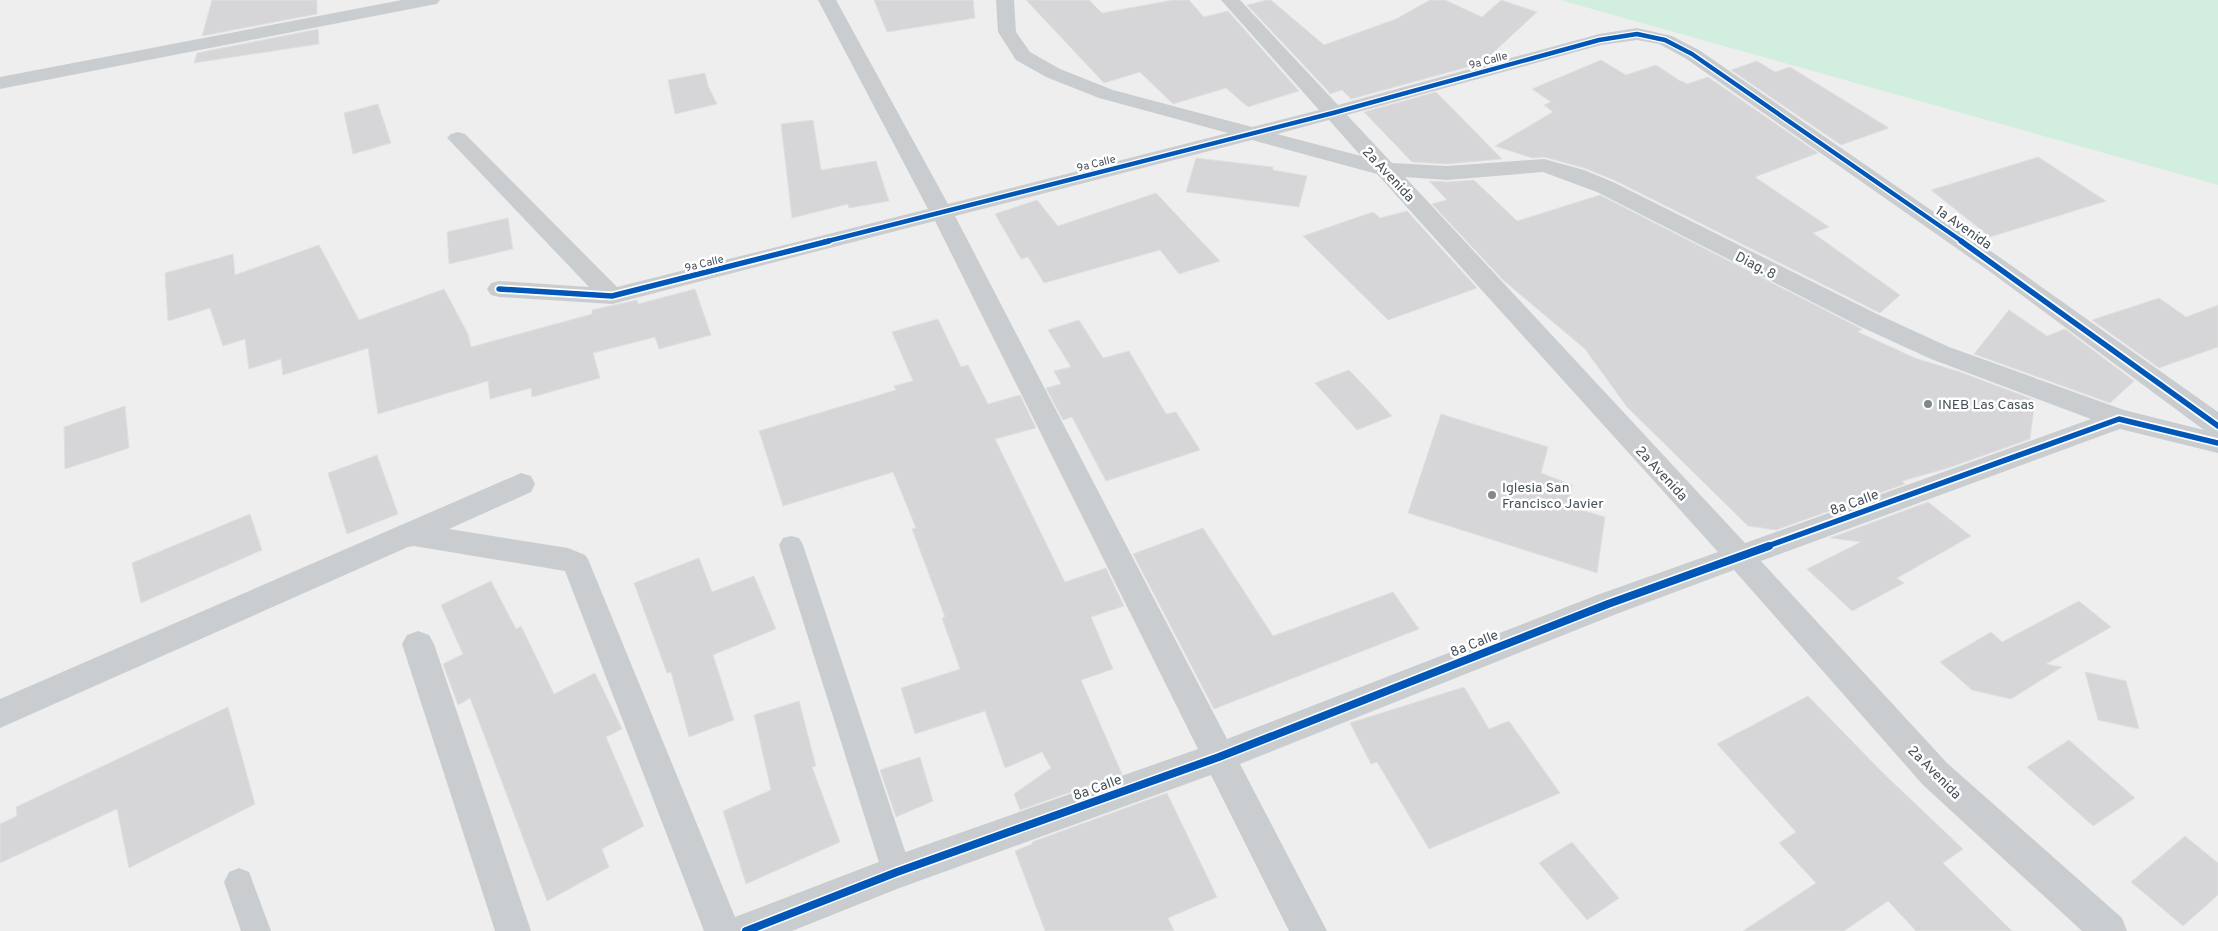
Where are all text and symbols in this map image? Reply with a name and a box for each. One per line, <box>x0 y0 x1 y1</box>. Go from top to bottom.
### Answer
street label: 9a Calle <box>1467 49 1509 73</box>
street label: 2a Avenida <box>1358 144 1418 206</box>
street label: 9a Calle <box>1075 152 1117 176</box>
street label: 1a Avenida <box>1932 203 1995 254</box>
street label: Diag. 8 <box>1732 249 1779 284</box>
street label: 9a Calle <box>683 252 725 276</box>
place label: INEB Las Casas <box>1938 397 2034 414</box>
marker: INEB Las Casas <box>1922 398 1934 410</box>
street label: 2a Avenida <box>1631 443 1691 505</box>
place label: Iglesia San Francisco Javier <box>1502 480 1604 513</box>
street label: 8a Calle <box>1828 487 1881 520</box>
marker: Iglesia San Francisco Javier <box>1486 489 1498 501</box>
street label: 8a Calle <box>1448 627 1501 662</box>
street label: 2a Avenida <box>1904 743 1964 803</box>
street label: 8a Calle <box>1071 772 1124 805</box>

